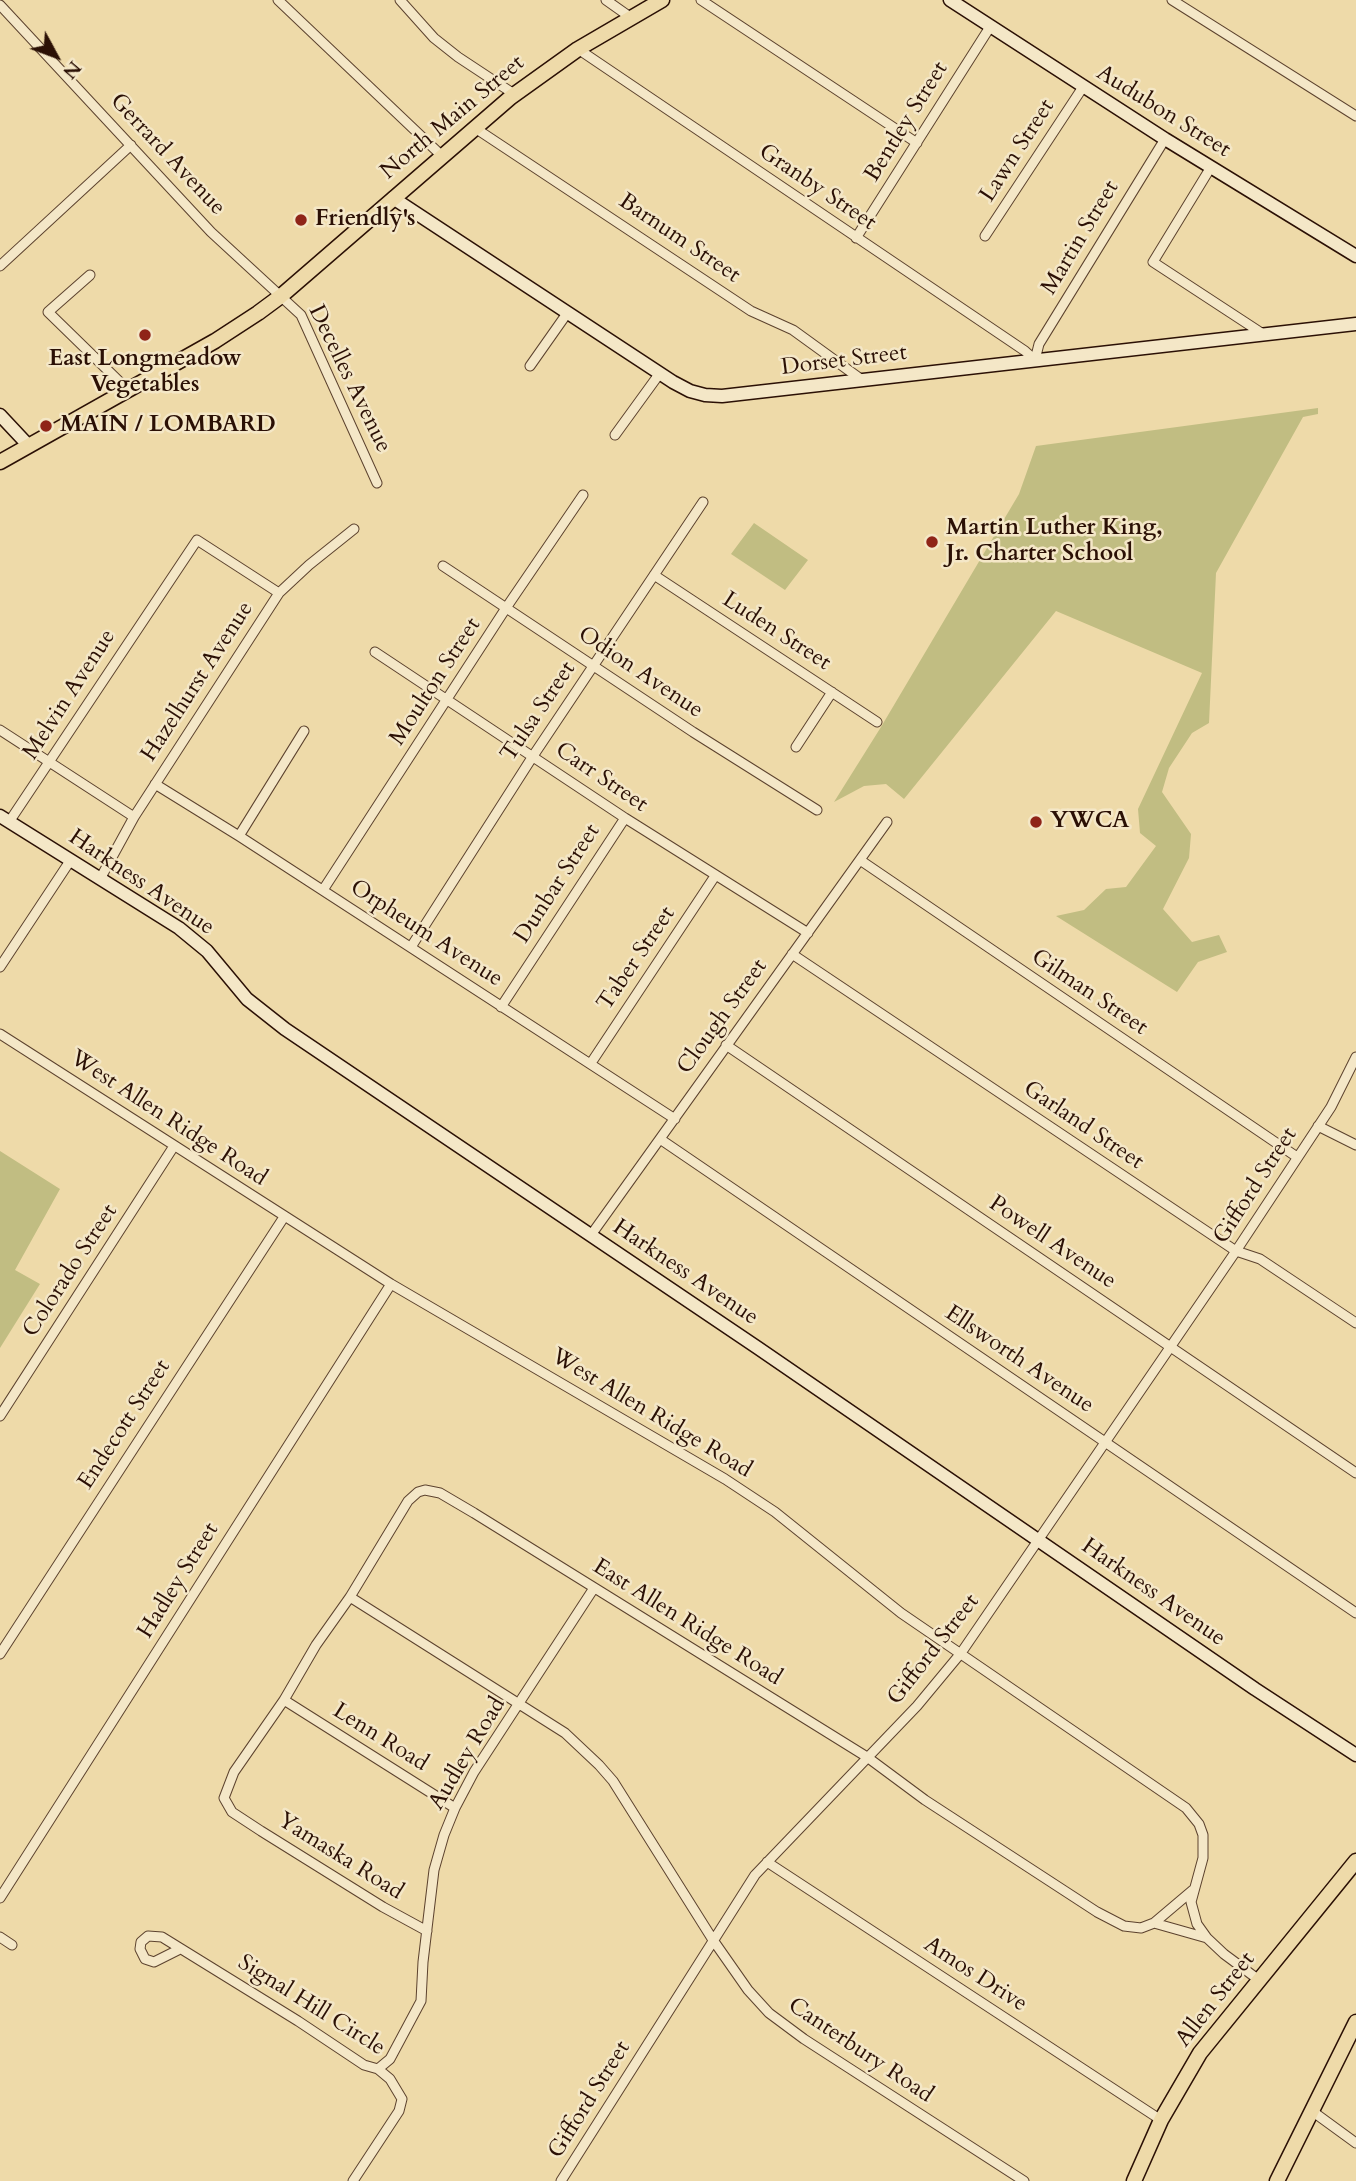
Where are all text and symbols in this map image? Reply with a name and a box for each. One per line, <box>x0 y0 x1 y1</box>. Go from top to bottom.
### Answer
north arrow <box>21 21 91 91</box>
street label: North Main Street <box>376 50 530 186</box>
text: N <box>57 55 87 85</box>
street label: Bentley Street <box>859 57 955 187</box>
street label: Audubon Street <box>1091 60 1235 164</box>
street label: Gerrard Avenue <box>103 88 231 222</box>
street label: Lawn Street <box>975 94 1061 208</box>
street label: Granby Street <box>753 139 881 237</box>
street label: Martin Street <box>1036 176 1126 300</box>
street label: Barnum Street <box>613 188 745 290</box>
place label: Friendly's <box>315 206 416 234</box>
marker: Friendly's <box>293 212 309 228</box>
street label: Decelles Avenue <box>301 301 397 457</box>
marker: East Longmeadow Vegetables <box>137 327 153 343</box>
street label: Dorset Street <box>780 340 908 382</box>
place label: East Longmeadow Vegetables <box>48 346 242 400</box>
place label: MAIN / LOMBARD <box>60 412 276 440</box>
marker: MAIN / LOMBARD <box>38 418 54 434</box>
place label: Martin Luther King, Jr. Charter School <box>946 515 1163 569</box>
marker: Martin Luther King, Jr. Charter School <box>924 534 940 550</box>
street label: Luden Street <box>717 587 835 677</box>
street label: Hazelhurst Avenue <box>136 597 260 767</box>
street label: Moulton Street <box>384 613 488 751</box>
street label: Odion Avenue <box>572 621 708 725</box>
street label: Melvin Avenue <box>18 625 122 765</box>
street label: Tulsa Street <box>496 657 582 767</box>
street label: Carr Street <box>549 737 653 819</box>
place label: YWCA <box>1050 808 1129 836</box>
marker: YWCA <box>1028 814 1044 830</box>
street label: Dunbar Street <box>509 819 607 949</box>
street label: Harkness Avenue <box>63 824 219 942</box>
street label: Orpheum Avenue <box>345 874 507 994</box>
street label: Taber Street <box>592 902 682 1016</box>
street label: Gilman Street <box>1026 944 1152 1042</box>
street label: Clough Street <box>672 954 774 1080</box>
street label: West Allen Ridge Road <box>64 1045 272 1193</box>
street label: Garland Street <box>1018 1076 1148 1176</box>
street label: Gifford Street <box>1208 1123 1304 1249</box>
street label: Powell Avenue <box>983 1190 1121 1296</box>
street label: Colorado Street <box>18 1199 124 1343</box>
street label: Harkness Avenue <box>607 1214 763 1332</box>
street label: Ellsworth Avenue <box>939 1300 1099 1420</box>
street label: West Allen Ridge Road <box>546 1343 756 1485</box>
street label: Endecott Street <box>73 1355 177 1495</box>
street label: Hadley Street <box>132 1518 226 1644</box>
street label: Harkness Avenue <box>1076 1533 1230 1653</box>
street label: East Allen Ridge Road <box>587 1554 787 1692</box>
street label: Gifford Street <box>882 1589 986 1711</box>
street label: Audley Road <box>424 1693 512 1815</box>
street label: Lenn Road <box>327 1698 433 1778</box>
street label: Yamaska Road <box>272 1807 408 1907</box>
street label: Amos Drive <box>918 1931 1032 2019</box>
street label: Allen Street <box>1170 1947 1262 2053</box>
street label: Signal Hill Circle <box>232 1950 390 2062</box>
street label: Canterbury Road <box>782 1992 938 2110</box>
street label: Gifford Street <box>543 2036 637 2164</box>

